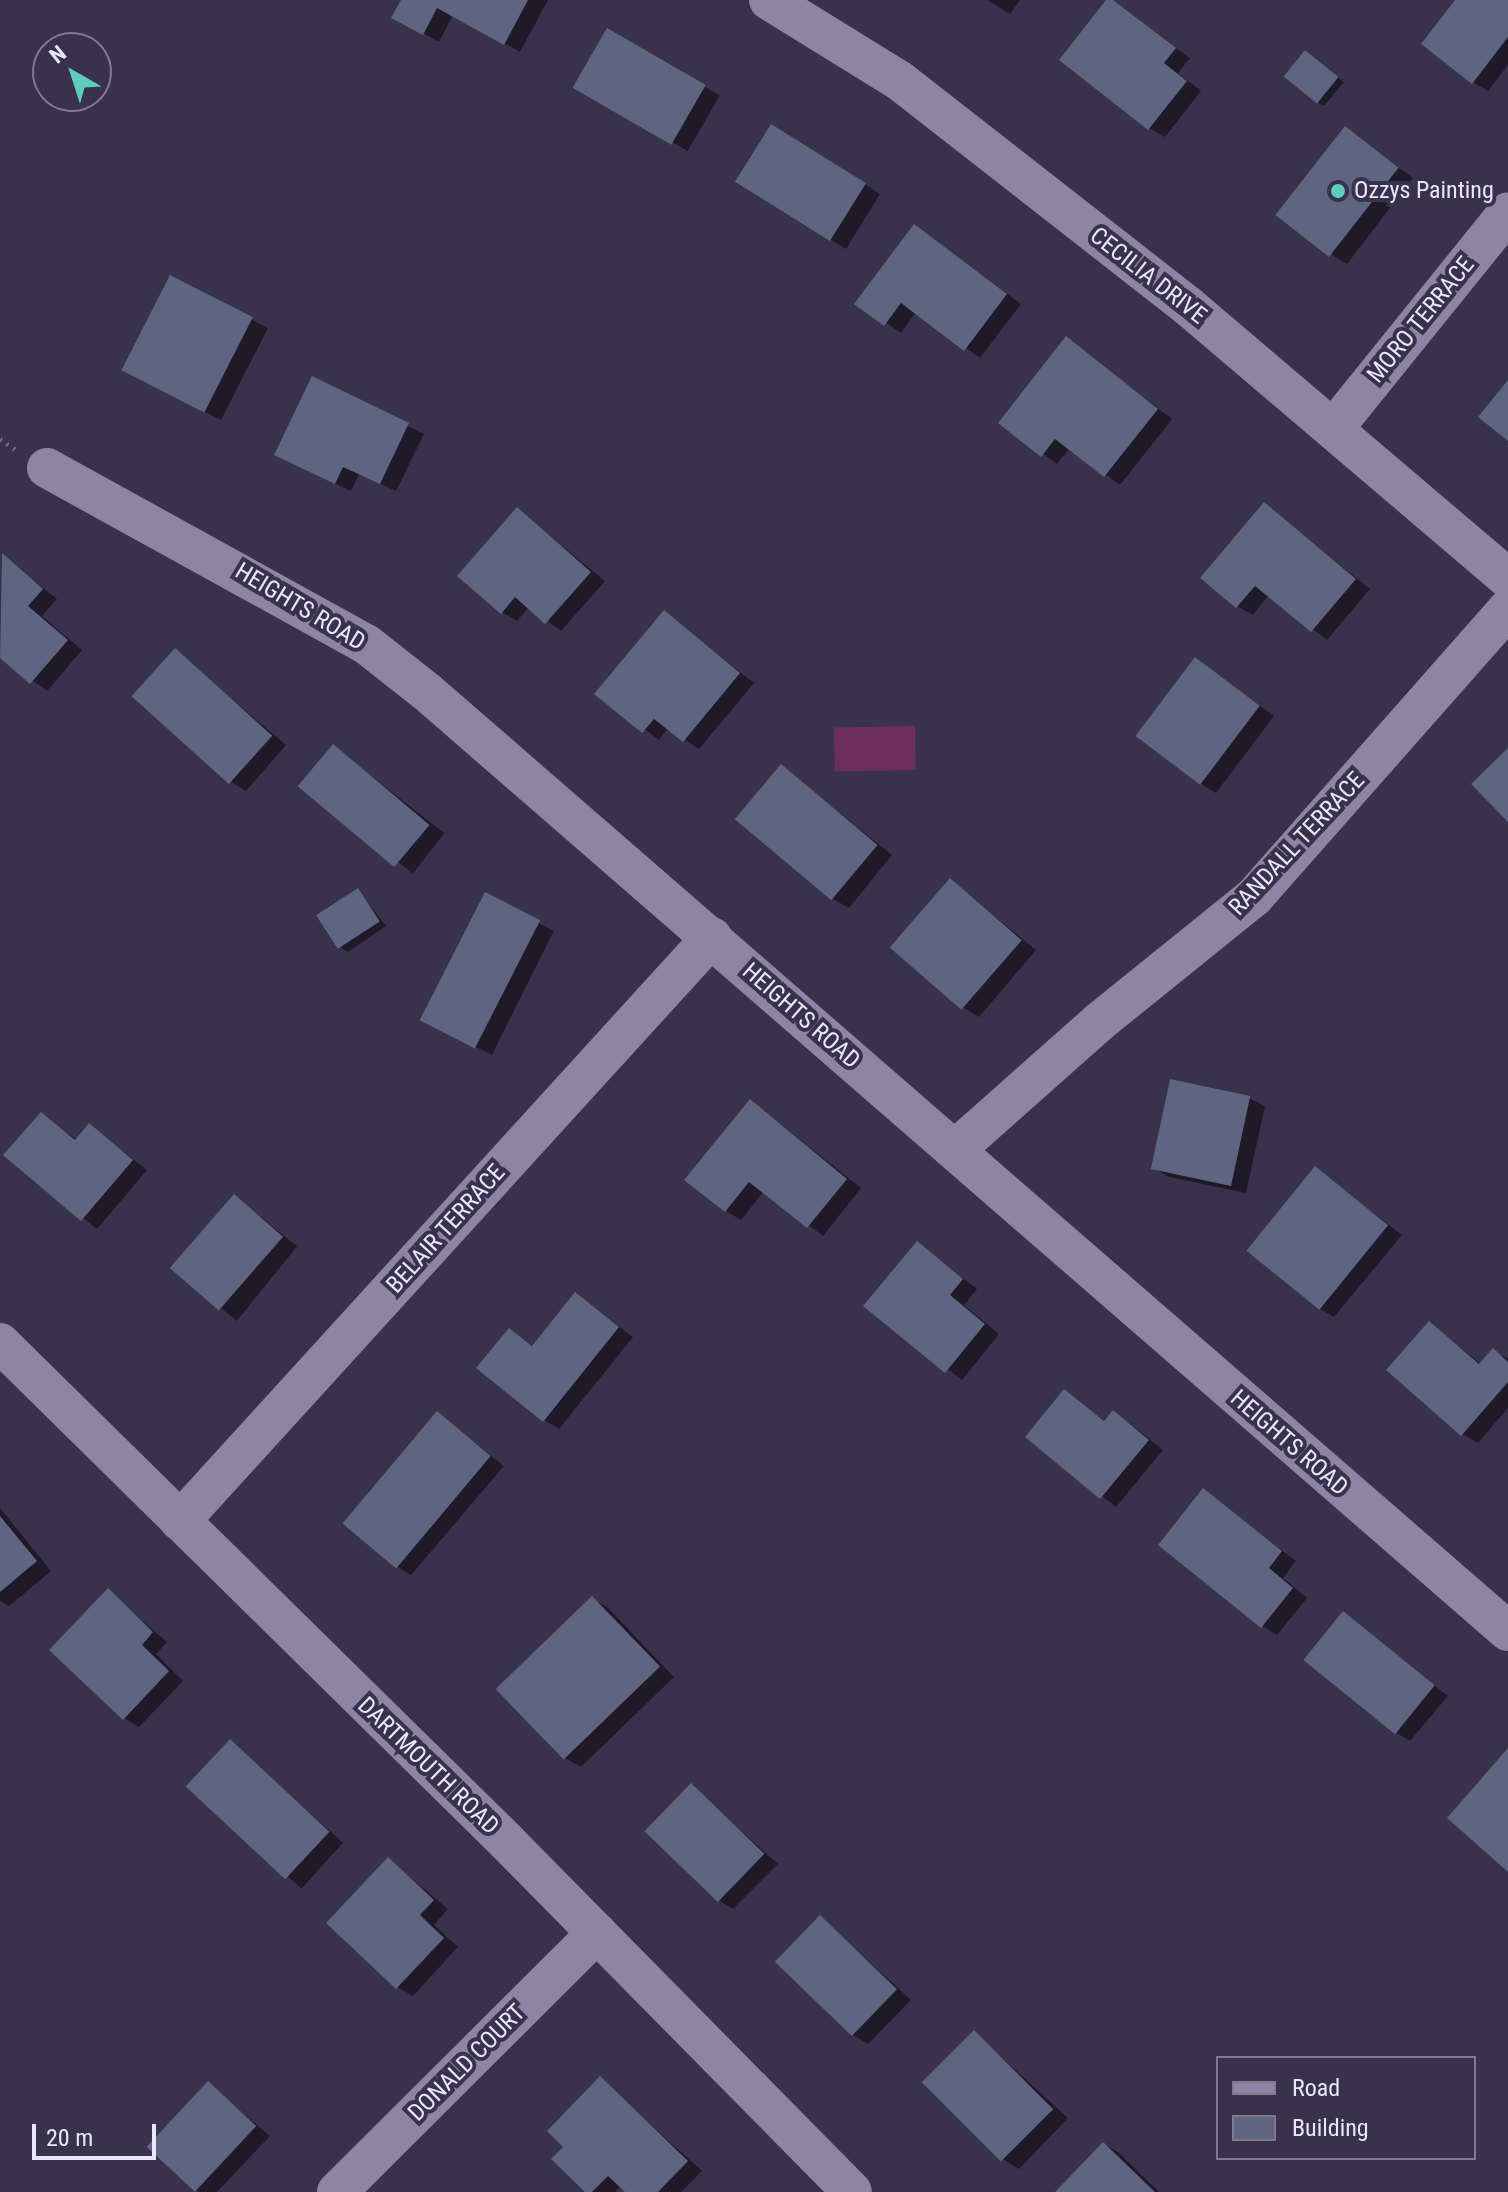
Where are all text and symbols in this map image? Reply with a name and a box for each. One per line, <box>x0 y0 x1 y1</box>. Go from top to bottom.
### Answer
north arrow <box>32 32 112 112</box>
text: N <box>45 41 71 68</box>
place label: Ozzys Painting <box>1354 177 1494 205</box>
marker: Ozzys Painting <box>1329 182 1347 200</box>
street label: CECILIA DRIVE <box>1084 222 1212 330</box>
street label: MORO TERRACE <box>1361 251 1481 389</box>
street label: HEIGHTS ROAD <box>230 557 370 657</box>
street label: RANDALL TERRACE <box>1223 766 1371 922</box>
street label: HEIGHTS ROAD <box>736 957 866 1075</box>
street label: BELAIR TERRACE <box>380 1158 512 1300</box>
street label: HEIGHTS ROAD <box>1224 1384 1354 1502</box>
street label: DARTMOUTH ROAD <box>351 1691 505 1841</box>
street label: DONALD COURT <box>403 1999 531 2127</box>
legend <box>1216 2056 1476 2160</box>
text: Road <box>1292 2074 1340 2102</box>
scale bar <box>36 2108 160 2158</box>
text: Building <box>1292 2114 1369 2142</box>
text: 20 m <box>46 2124 93 2152</box>

